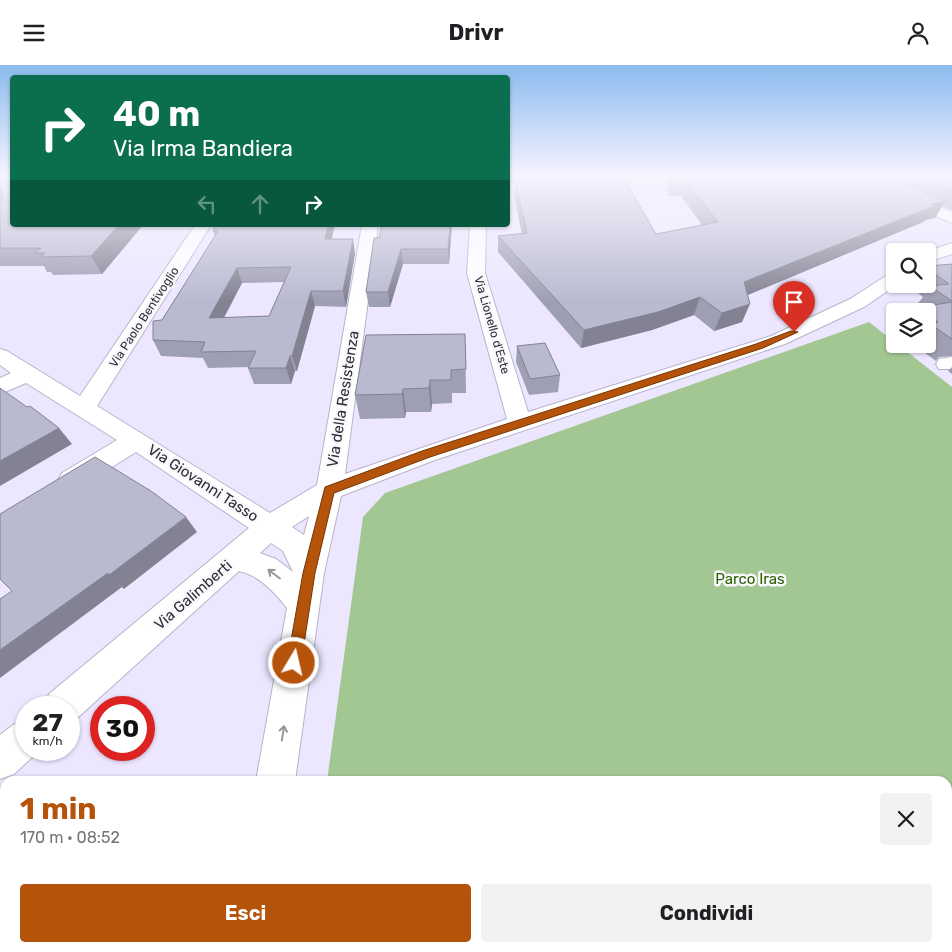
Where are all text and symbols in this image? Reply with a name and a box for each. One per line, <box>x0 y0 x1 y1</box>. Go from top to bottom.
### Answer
icon: menu <box>20 19 48 47</box>
text: Drivr <box>448 19 504 46</box>
icon: person <box>904 19 932 47</box>
text: 40 m <box>113 93 200 135</box>
icon: right <box>30 95 95 160</box>
text: Via Irma Bandiera <box>113 135 293 162</box>
icon: left <box>193 190 221 218</box>
icon: ahead <box>246 190 274 218</box>
icon: right <box>299 190 327 218</box>
map controls <box>886 243 936 353</box>
button: search <box>886 243 936 293</box>
street label: Via Paolo Bentivoglio <box>106 264 182 370</box>
street label: Via Lionello d'Este <box>471 275 513 376</box>
pin <box>773 281 815 332</box>
icon: arrive <box>780 288 808 316</box>
button: layers <box>886 303 936 353</box>
street label: Via della Resistenza <box>323 329 363 469</box>
street label: Via Giovanni Tasso <box>144 440 262 526</box>
street label: Via Galimberti <box>150 556 236 634</box>
one-way arrow <box>267 569 281 579</box>
park label: Parco Iras <box>715 570 785 588</box>
position arrow <box>267 636 319 688</box>
speed limit sign: 30 <box>90 696 155 761</box>
text: 27 <box>32 708 63 737</box>
one-way arrow <box>278 725 288 741</box>
text: km/h <box>33 734 62 748</box>
text: 1 min <box>20 791 97 827</box>
button: close <box>880 793 932 845</box>
text: 170 m · 08:52 <box>20 828 120 847</box>
button: Esci <box>20 884 471 942</box>
button: Condividi <box>481 884 932 942</box>

